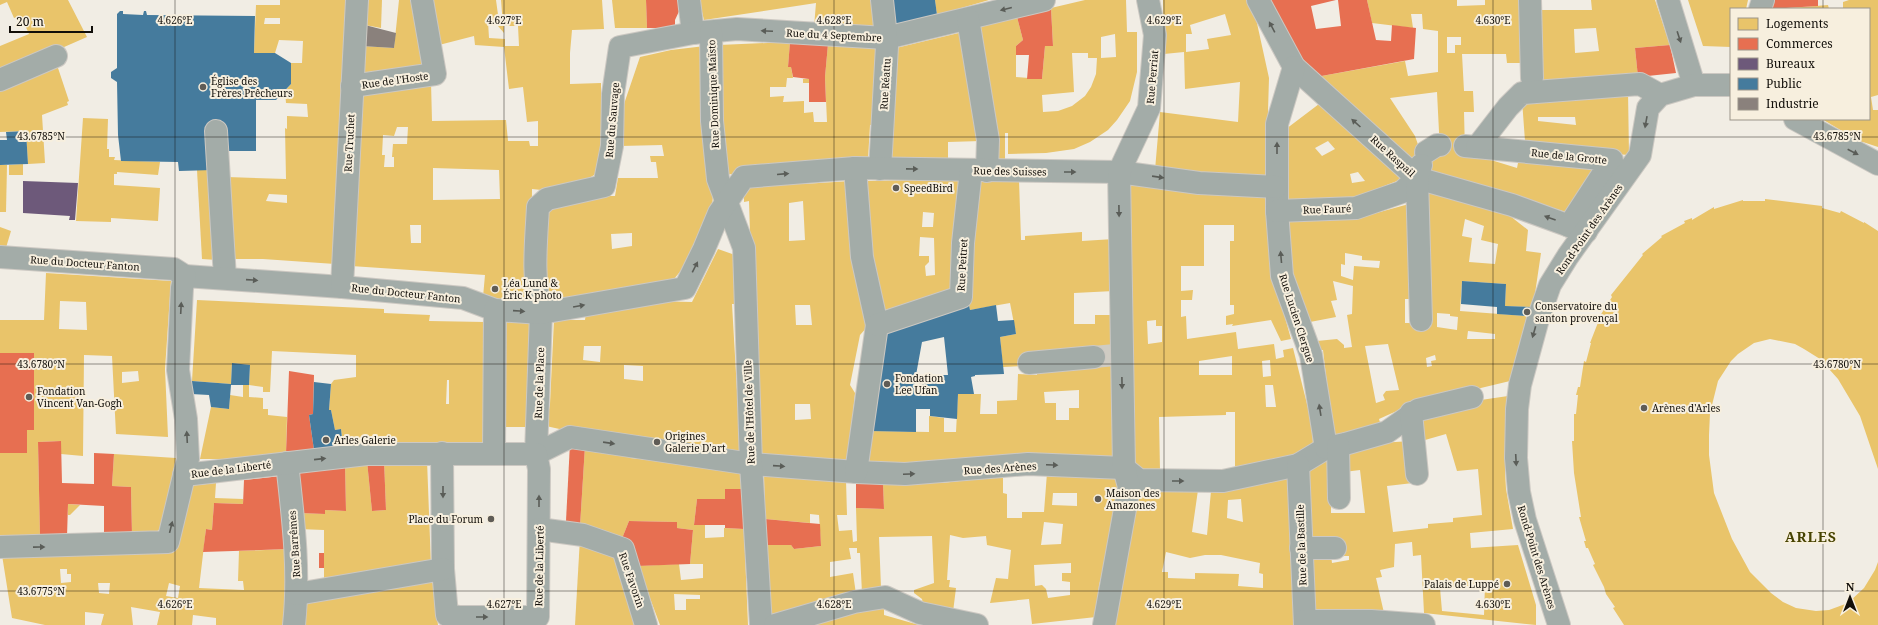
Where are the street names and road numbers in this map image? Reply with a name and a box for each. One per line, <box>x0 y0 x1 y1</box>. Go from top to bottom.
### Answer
street label: Rue du 4 Septembre <box>786 26 882 44</box>
street label: Rue Dominique Maïsto <box>704 39 722 149</box>
street label: Rue Perriat <box>1143 49 1161 105</box>
street label: Rue Réattu <box>876 57 894 110</box>
street label: Rue de l'Hoste <box>361 68 429 92</box>
street label: Rue du Sauvage <box>602 82 622 158</box>
street label: Rue Truchet <box>340 113 358 172</box>
street label: Rue Raspail <box>1368 132 1418 180</box>
street label: Rue de la Grotte <box>1530 145 1608 167</box>
street label: Rue des Suisses <box>973 163 1047 179</box>
street label: Rond-Point des Arènes <box>1552 181 1626 277</box>
street label: Rue Fauré <box>1303 201 1351 217</box>
street label: Rue Peitret <box>954 238 970 292</box>
street label: Rue du Docteur Fanton <box>30 252 141 274</box>
street label: Rue Lucien Clergue <box>1276 272 1318 364</box>
street label: Rue du Docteur Fanton <box>351 280 462 306</box>
street label: Rue de la Place <box>531 347 547 419</box>
street label: Rue de l'Hôtel de Ville <box>740 360 758 464</box>
street label: Rue de la Liberté <box>190 457 272 481</box>
street label: Rue des Arènes <box>963 458 1037 478</box>
street label: Rond-Point des Arènes <box>1515 503 1560 611</box>
street label: Rue de la Bastille <box>1293 504 1309 586</box>
street label: Rue Barrêmes <box>285 510 303 578</box>
street label: Rue de la Liberté <box>531 525 547 607</box>
street label: Rue Favorin <box>616 550 648 610</box>

